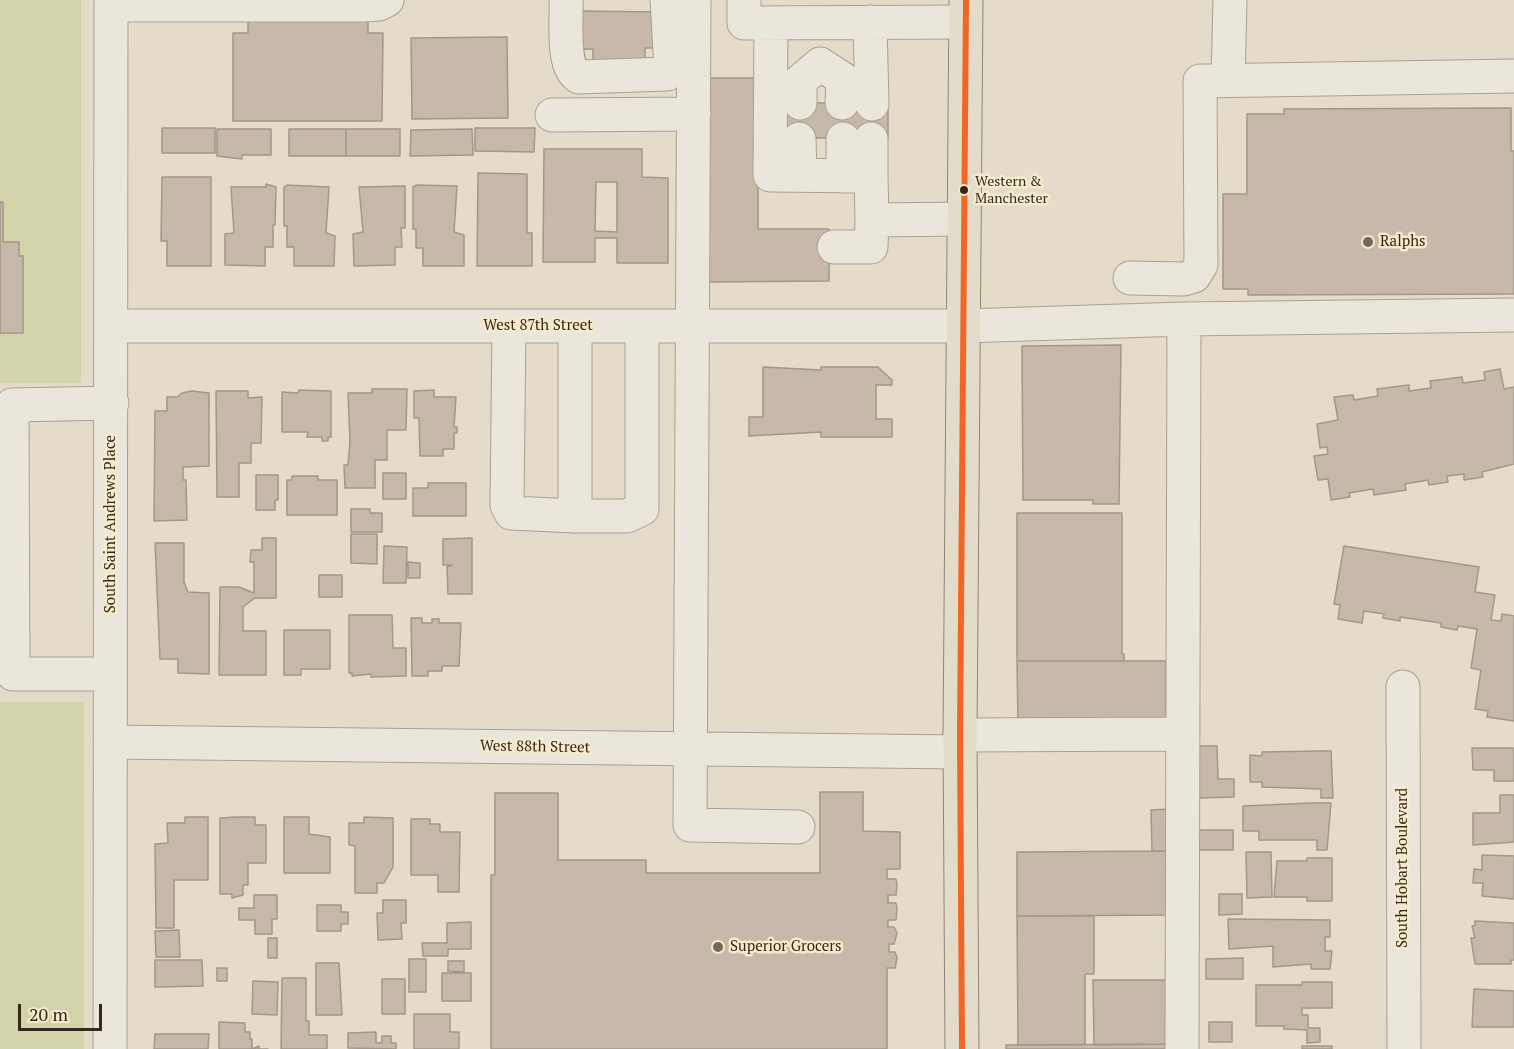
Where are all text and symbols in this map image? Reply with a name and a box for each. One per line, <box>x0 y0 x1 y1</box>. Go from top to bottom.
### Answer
place label: Western & Manchester <box>975 174 1048 206</box>
marker: Western & Manchester <box>958 184 970 196</box>
place label: Ralphs <box>1380 233 1425 251</box>
marker: Ralphs <box>1361 235 1375 249</box>
street label: West 87th Street <box>483 317 593 335</box>
street label: South Saint Andrews Place <box>102 435 120 613</box>
street label: West 88th Street <box>480 737 590 757</box>
street label: South Hobart Boulevard <box>1394 788 1412 948</box>
place label: Superior Grocers <box>730 938 842 956</box>
marker: Superior Grocers <box>711 940 725 954</box>
scale bar <box>21 992 105 1030</box>
text: 20 m <box>29 1002 68 1026</box>

